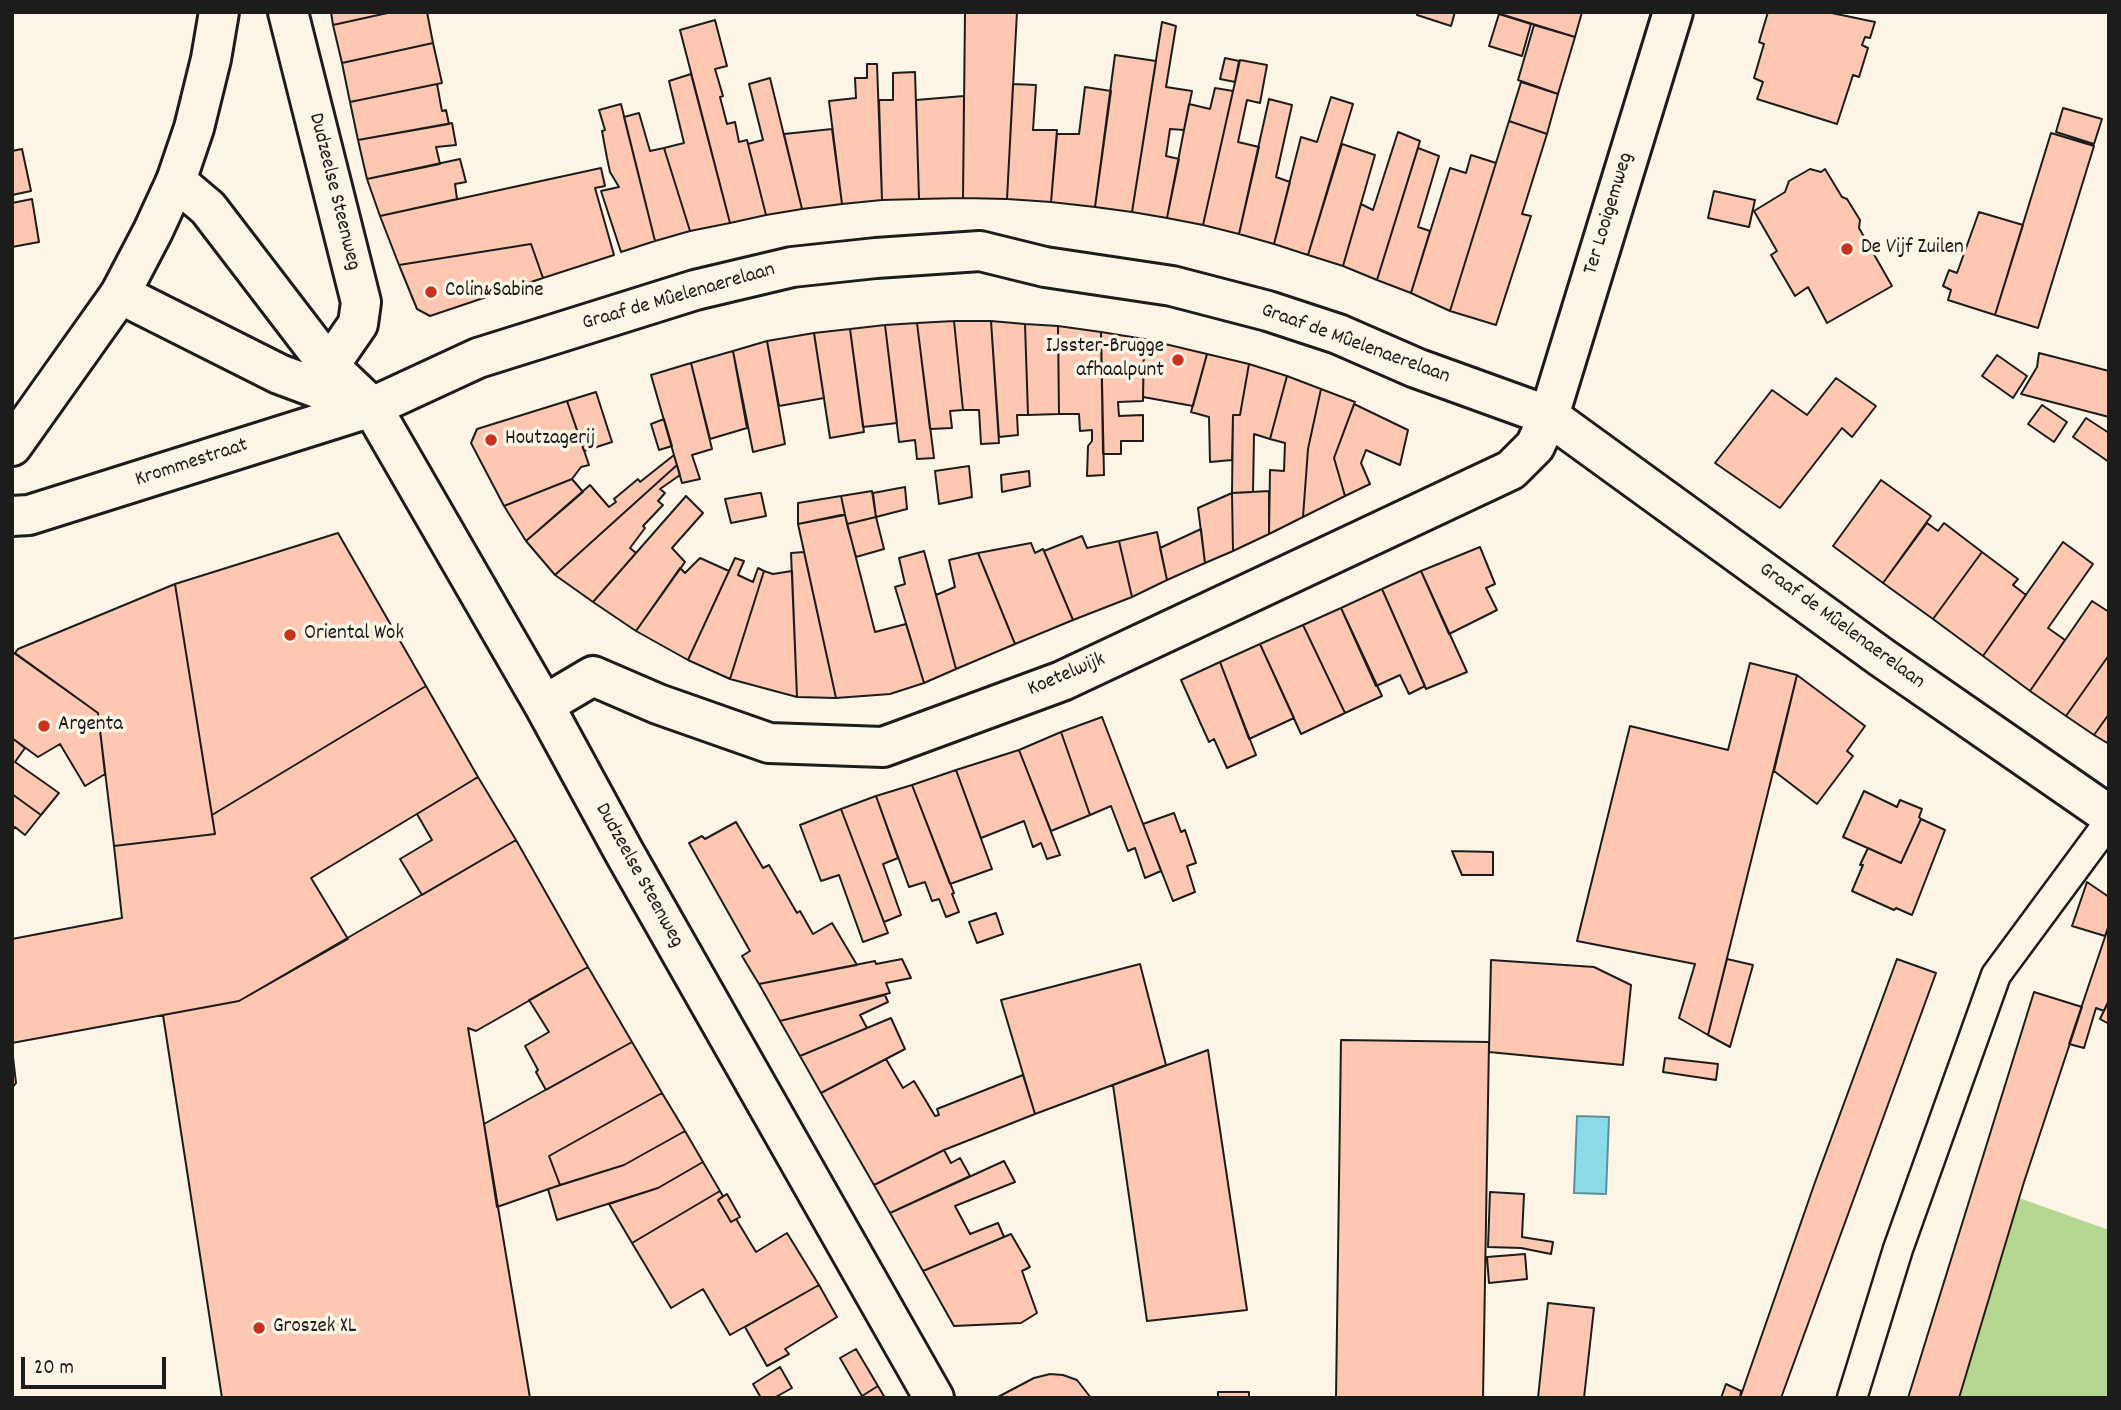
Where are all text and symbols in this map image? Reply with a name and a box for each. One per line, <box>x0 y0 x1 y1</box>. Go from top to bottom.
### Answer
street label: Dudzeelse Steenweg <box>301 111 365 273</box>
street label: Ter Looigemweg <box>1580 150 1640 278</box>
place label: De Vijf Zuilen <box>1861 236 1964 262</box>
marker: De Vijf Zuilen <box>1839 241 1855 257</box>
street label: Graaf de Mûelenaerelaan <box>580 258 778 338</box>
place label: Colin&Sabine <box>445 279 543 305</box>
marker: Colin&Sabine <box>423 284 439 300</box>
street label: Graaf de Mûelenaerelaan <box>1257 299 1453 391</box>
place label: IJsster-Brugge afhaalpunt <box>1046 335 1164 385</box>
marker: IJsster-Brugge afhaalpunt <box>1170 352 1186 368</box>
place label: Houtzagerij <box>505 427 595 453</box>
marker: Houtzagerij <box>483 432 499 448</box>
street label: Krommestraat <box>133 434 251 494</box>
street label: Graaf de Mûelenaerelaan <box>1753 558 1929 696</box>
place label: Oriental Wok <box>304 622 404 648</box>
marker: Oriental Wok <box>282 627 298 643</box>
street label: Koetelwijk <box>1024 648 1110 704</box>
place label: Argenta <box>58 713 123 739</box>
marker: Argenta <box>36 718 52 734</box>
street label: Dudzeelse Steenweg <box>588 799 688 953</box>
place label: Groszek XL <box>273 1315 356 1341</box>
marker: Groszek XL <box>251 1320 267 1336</box>
scale bar <box>24 1344 170 1388</box>
text: 20 m <box>34 1354 74 1384</box>

